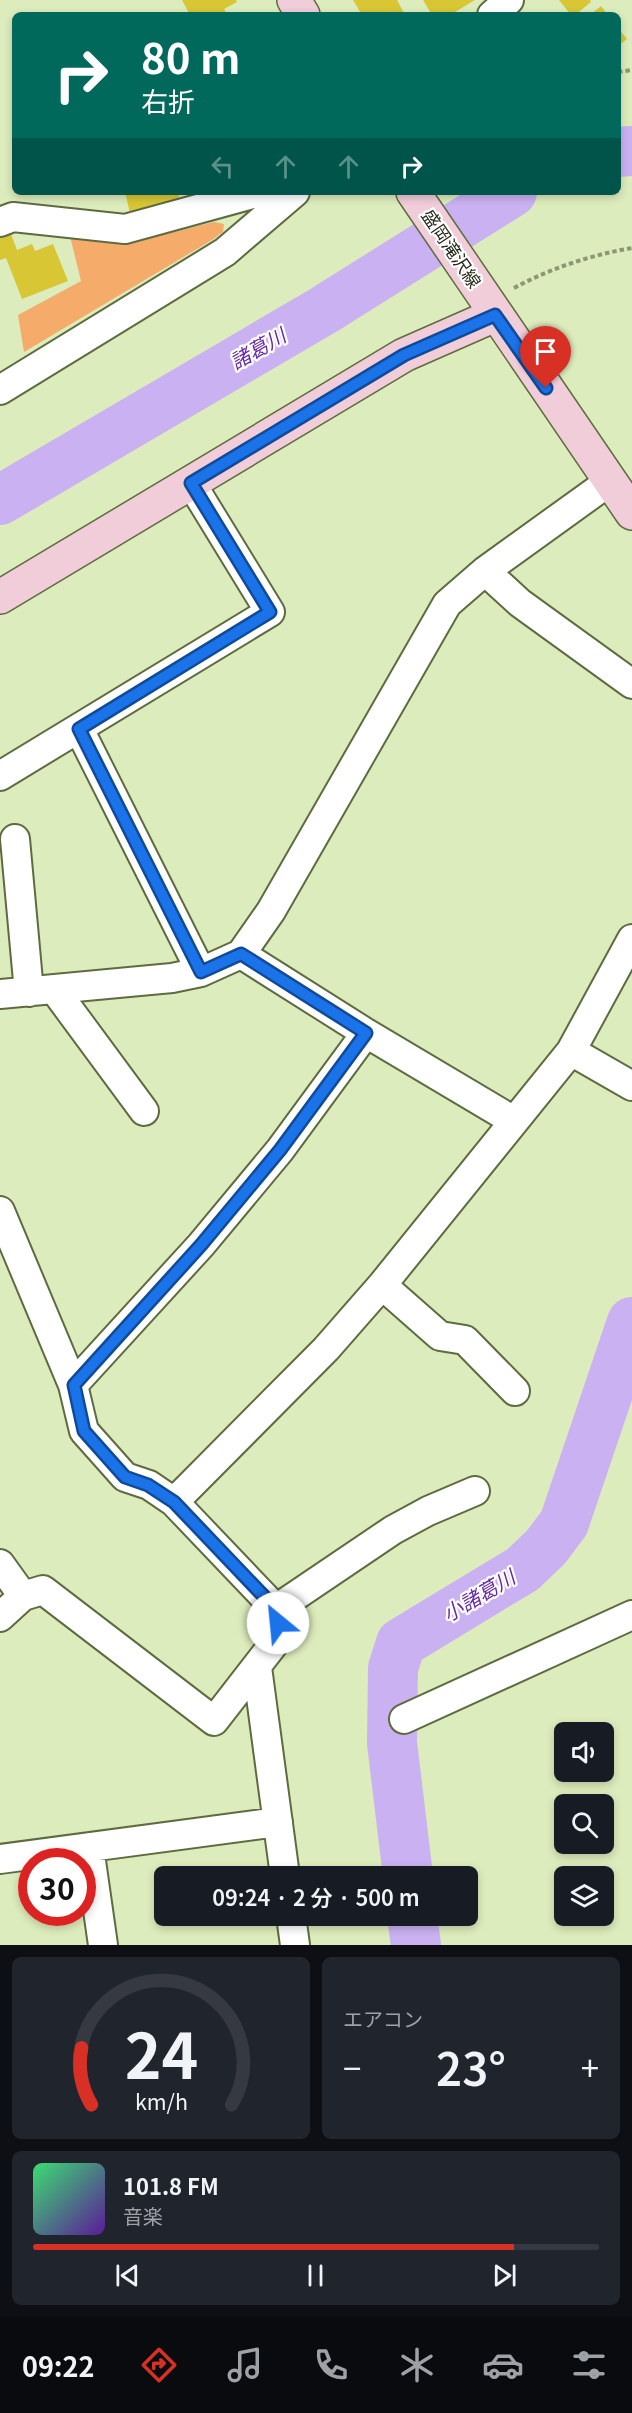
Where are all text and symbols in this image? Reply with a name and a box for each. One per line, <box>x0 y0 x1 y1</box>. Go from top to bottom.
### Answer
text: 80 m <box>141 25 241 86</box>
icon: right <box>42 36 120 114</box>
text: 右折 <box>141 81 195 120</box>
icon: left <box>206 150 239 183</box>
icon: ahead <box>269 150 302 183</box>
icon: ahead <box>332 150 365 183</box>
icon: right <box>395 150 428 183</box>
street label: 盛岡滝沢線 <box>417 203 489 292</box>
water label: 諸葛川 <box>224 319 292 375</box>
pin <box>520 326 571 388</box>
icon: arrive <box>529 335 562 368</box>
water label: 小諸葛川 <box>436 1561 522 1628</box>
position arrow <box>246 1591 310 1655</box>
map controls <box>554 1722 614 1926</box>
button: sound <box>554 1722 614 1782</box>
button: search <box>554 1794 614 1854</box>
speed limit sign: 30 <box>18 1848 96 1926</box>
button: layers <box>554 1866 614 1926</box>
text: 09:24 · 2 分 · 500 m <box>212 1880 420 1912</box>
text: エアコン <box>343 2004 423 2033</box>
text: 24 <box>124 2007 198 2097</box>
text: 23° <box>436 2034 506 2099</box>
text: − <box>343 2043 361 2091</box>
text: + <box>581 2043 599 2091</box>
text: km/h <box>134 2085 188 2116</box>
text: 101.8 FM <box>123 2169 219 2201</box>
text: 音楽 <box>123 2201 163 2230</box>
icon: previous <box>111 2259 144 2292</box>
icon: pause <box>299 2259 332 2292</box>
icon: next <box>488 2259 521 2292</box>
icon: directions <box>138 2344 180 2386</box>
icon: music <box>224 2344 266 2386</box>
icon: phone <box>310 2344 352 2386</box>
icon: climate <box>396 2344 438 2386</box>
icon: car <box>482 2344 524 2386</box>
icon: filters <box>568 2344 610 2386</box>
text: 09:22 <box>22 2346 94 2385</box>

